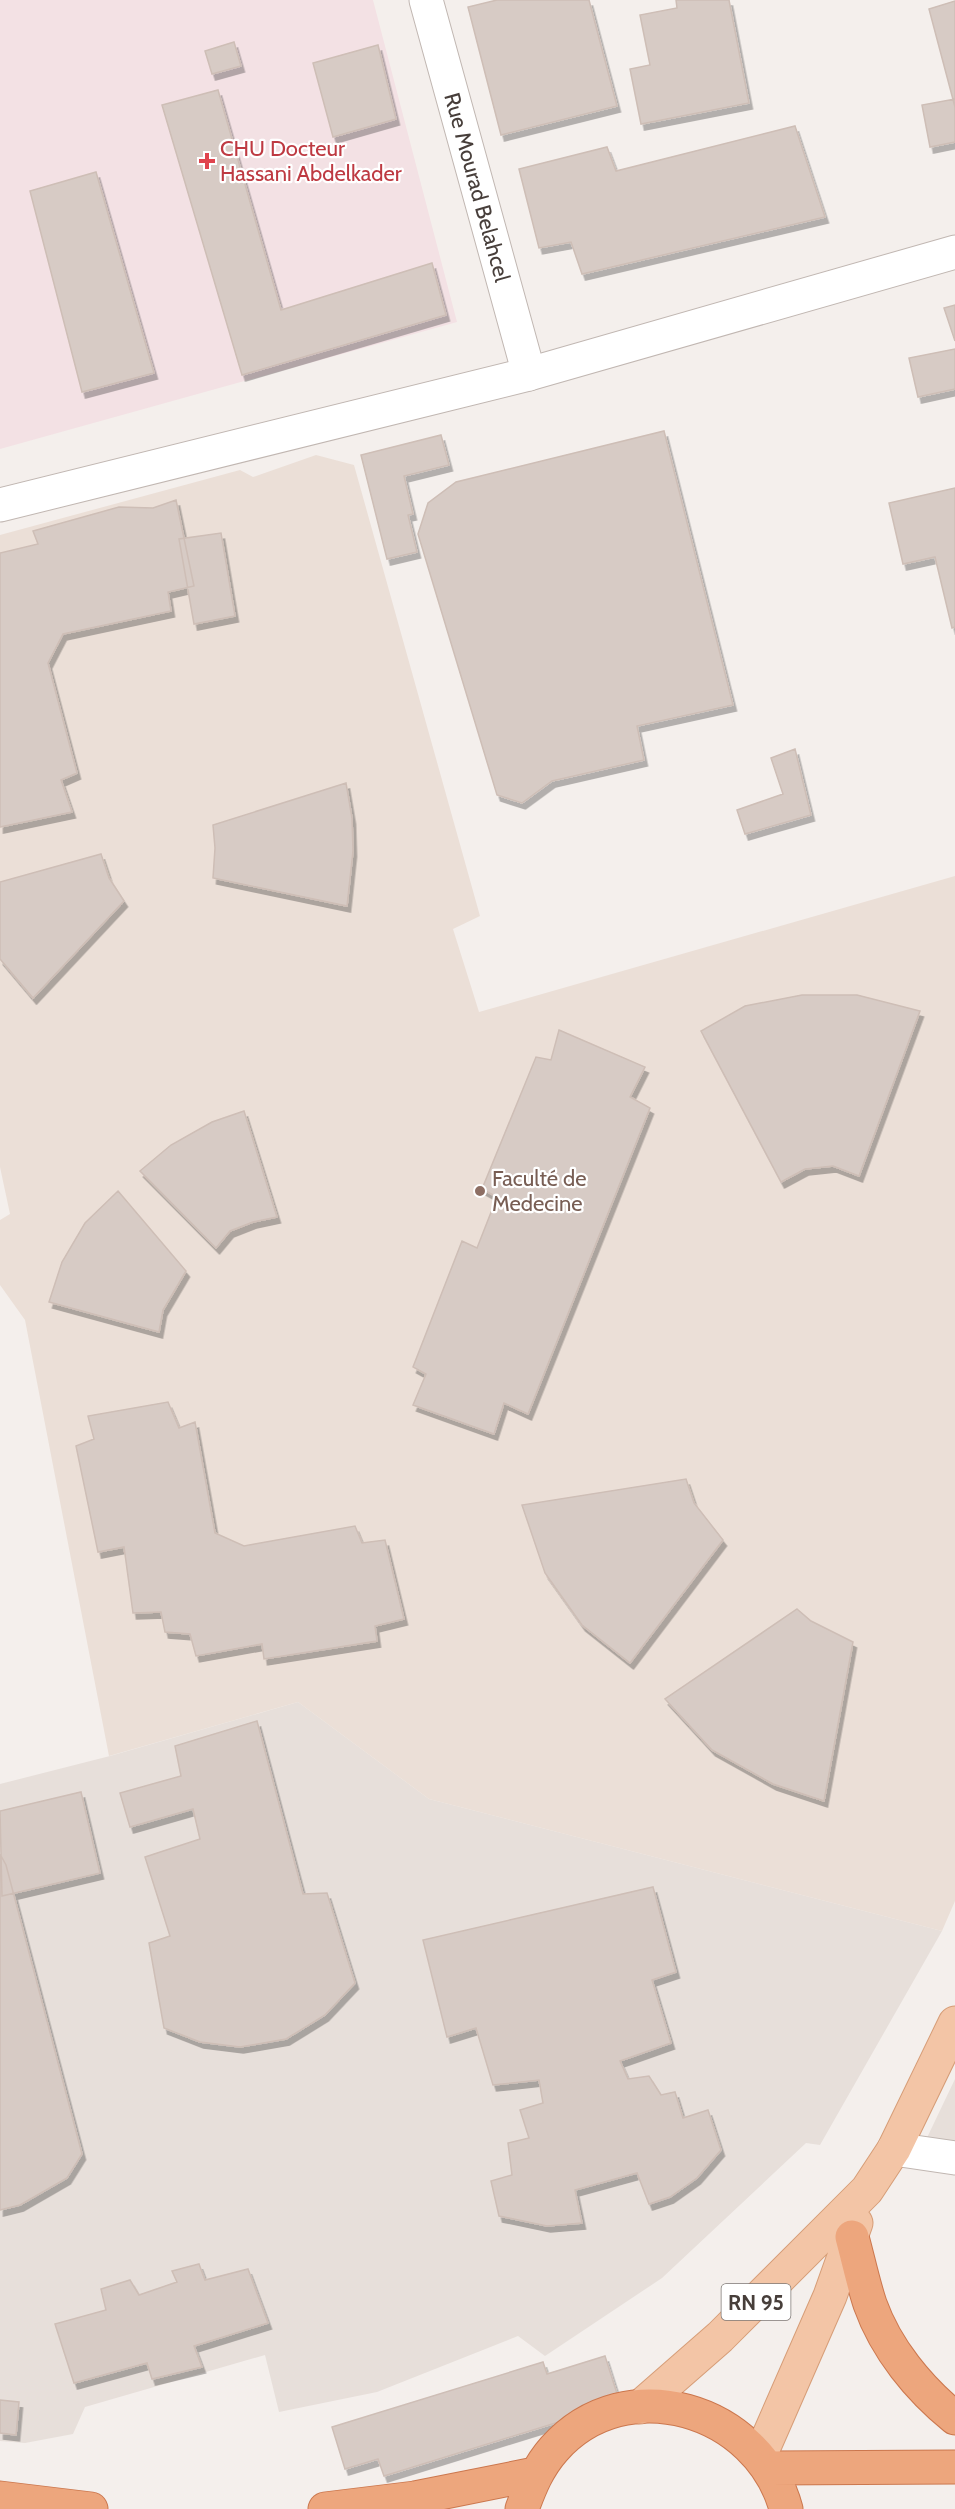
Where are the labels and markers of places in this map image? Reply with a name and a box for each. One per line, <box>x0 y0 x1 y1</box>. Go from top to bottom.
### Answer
place label: CHU Docteur Hassani Abdelkader <box>220 135 402 187</box>
marker: CHU Docteur Hassani Abdelkader <box>198 152 216 170</box>
place label: Faculté de Medecine <box>492 1165 586 1217</box>
marker: Faculté de Medecine <box>473 1184 487 1198</box>

